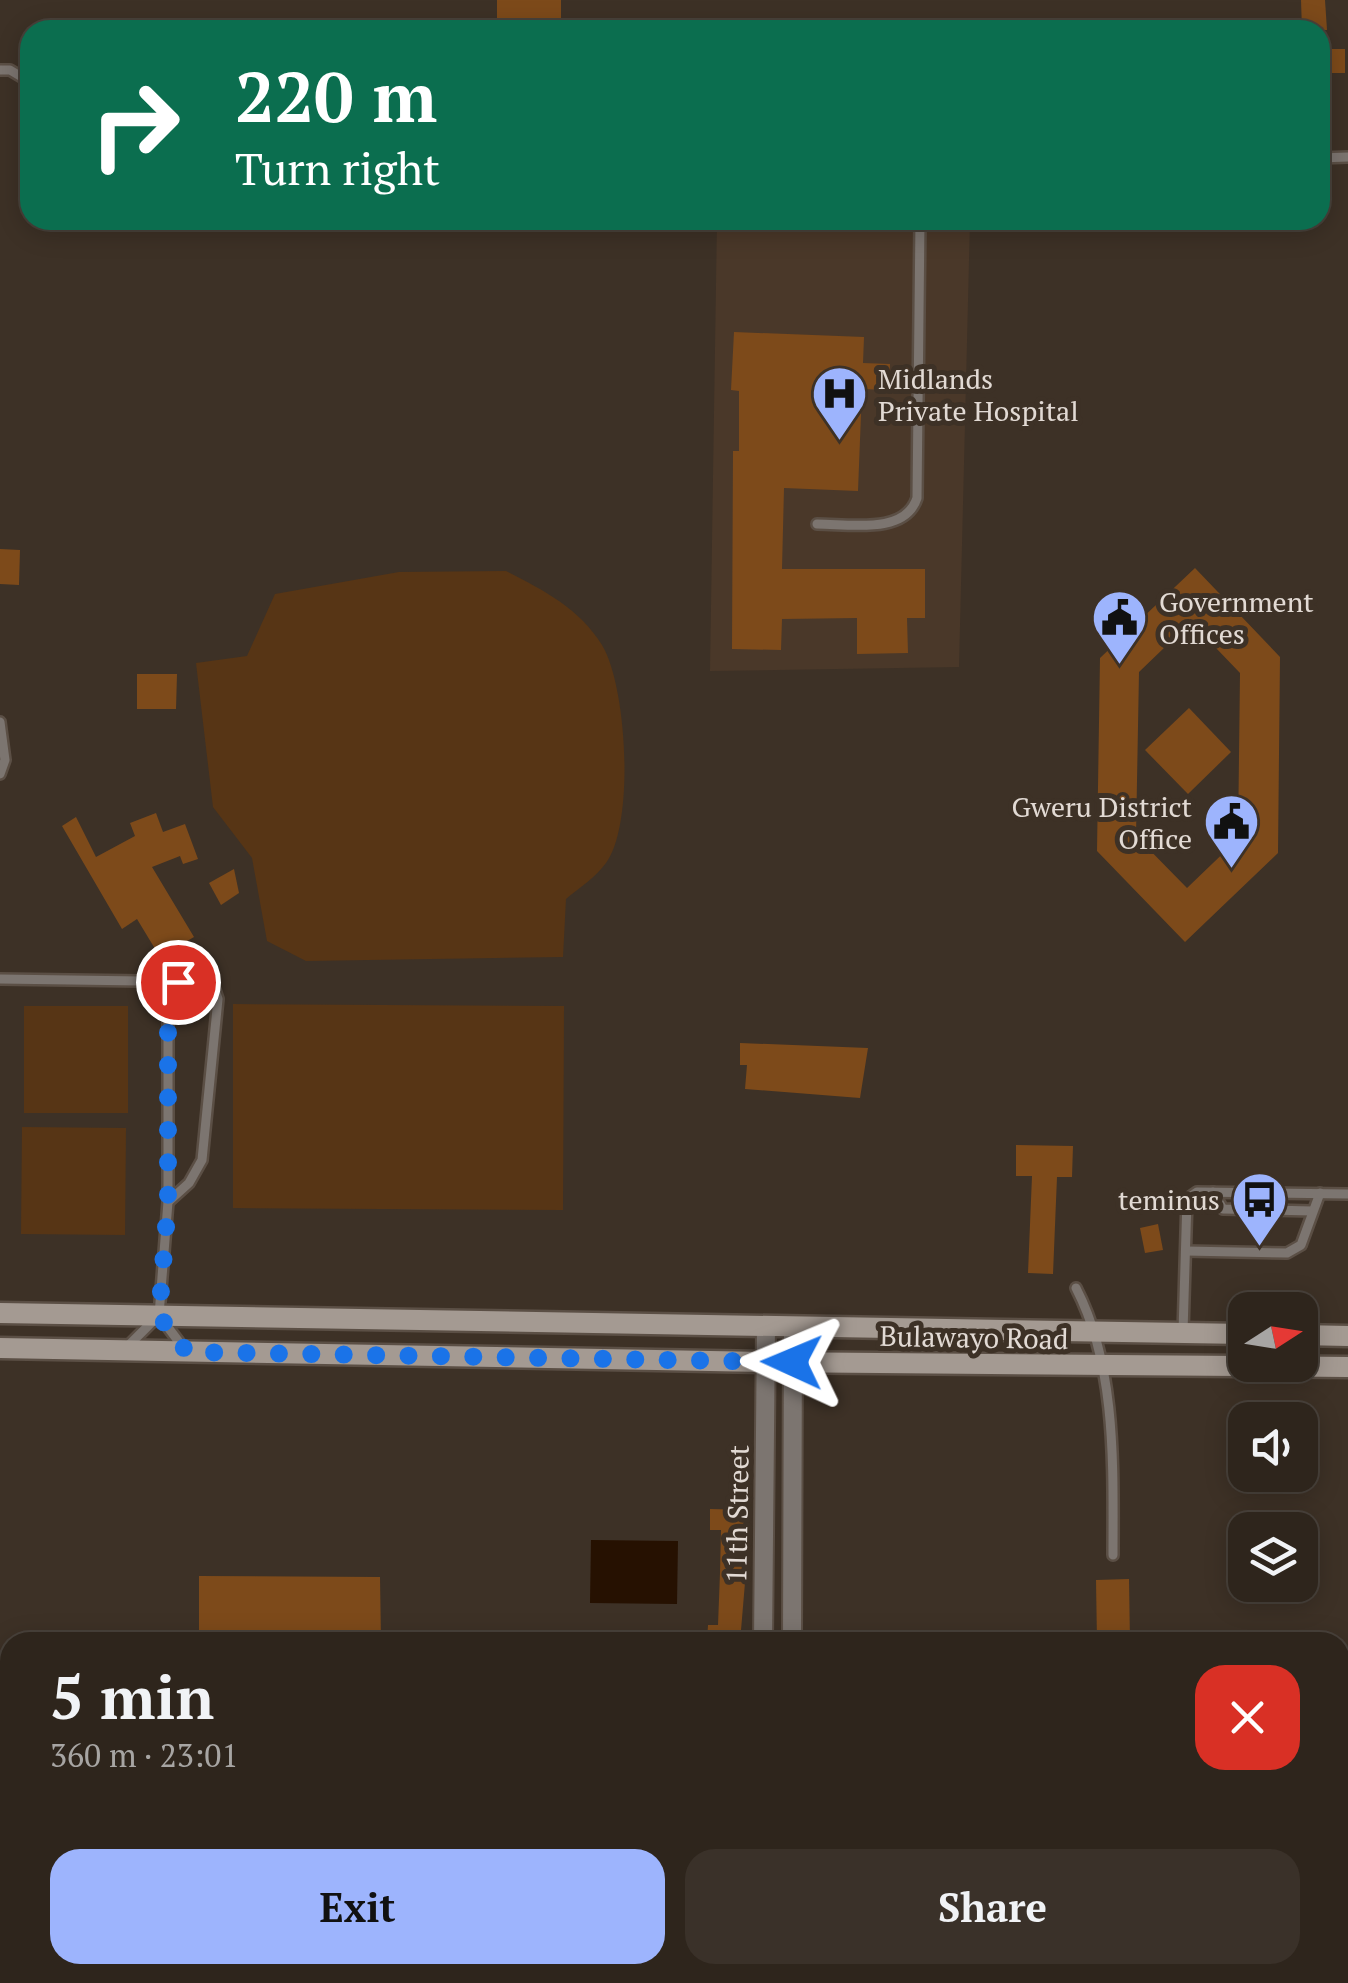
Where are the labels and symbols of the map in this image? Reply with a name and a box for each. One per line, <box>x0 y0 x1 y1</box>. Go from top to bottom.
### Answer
place label: Midlands Private Hospital <box>878 360 1079 429</box>
hospital icon: Midlands Private Hospital <box>809 364 869 443</box>
place label: Government Offices <box>1159 583 1314 652</box>
public building icon: Government Offices <box>1090 587 1150 666</box>
place label: Gweru District Office <box>1012 788 1193 857</box>
public building icon: Gweru District Office <box>1201 792 1261 871</box>
pin <box>136 940 221 1025</box>
bus stop icon: teminus <box>1229 1169 1289 1248</box>
place label: teminus <box>1118 1181 1220 1218</box>
north arrow <box>1228 1292 1318 1382</box>
position arrow <box>740 1310 844 1414</box>
street label: Bulawayo Road <box>879 1317 1069 1357</box>
street label: 11th Street <box>717 1444 757 1583</box>

